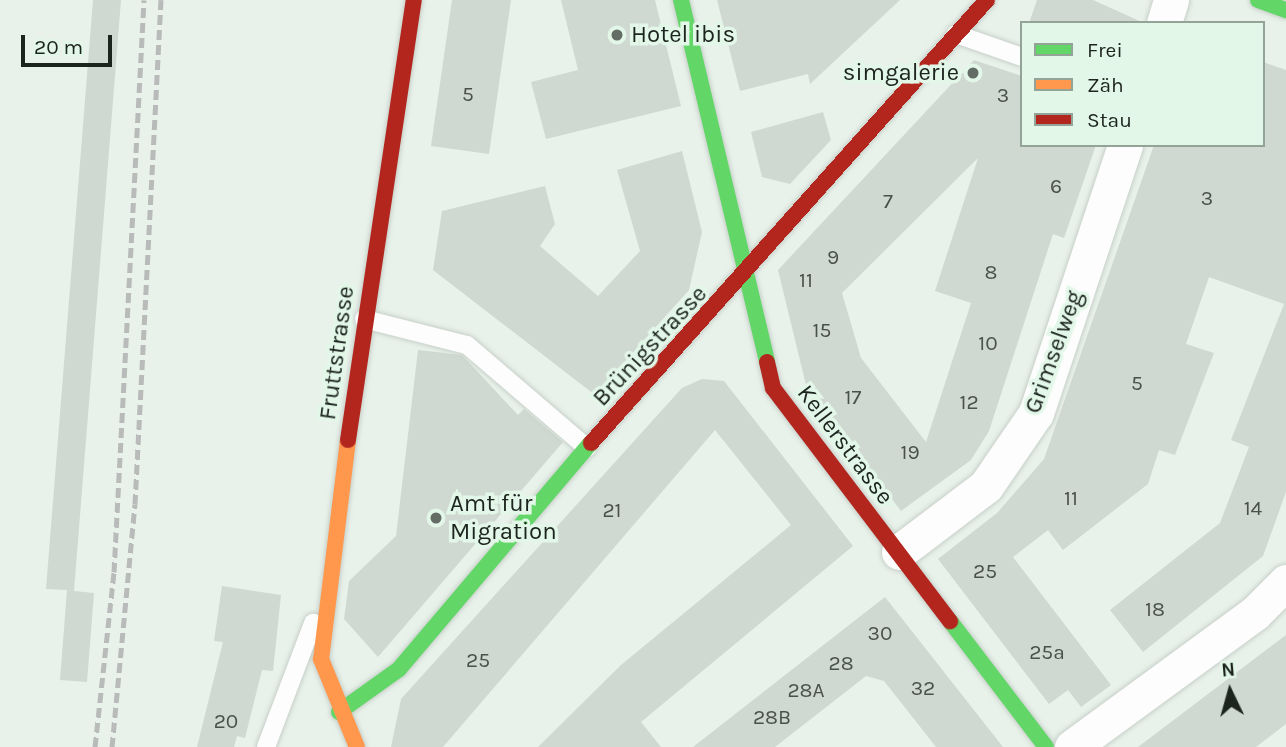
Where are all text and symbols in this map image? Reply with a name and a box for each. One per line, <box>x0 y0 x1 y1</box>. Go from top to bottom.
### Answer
scale bar <box>24 21 116 65</box>
place label: Hotel ibis <box>631 21 735 49</box>
legend <box>1020 21 1265 147</box>
marker: Hotel ibis <box>609 27 625 43</box>
text: 20 m <box>34 35 83 59</box>
text: Frei <box>1087 38 1123 62</box>
place label: simgalerie <box>843 59 959 87</box>
marker: simgalerie <box>965 65 981 81</box>
text: Zäh <box>1087 73 1124 97</box>
house number: 5 <box>462 81 474 107</box>
house number: 3 <box>997 82 1009 108</box>
text: Stau <box>1087 108 1132 132</box>
house number: 6 <box>1050 173 1062 199</box>
house number: 3 <box>1201 185 1213 211</box>
house number: 7 <box>883 188 893 214</box>
house number: 9 <box>827 244 839 270</box>
house number: 8 <box>985 259 997 285</box>
house number: 11 <box>799 267 813 293</box>
street label: Brünigstrasse <box>587 280 713 412</box>
street label: Fruttstrasse <box>313 284 361 422</box>
street label: Grimselweg <box>1018 287 1090 417</box>
house number: 15 <box>813 317 831 343</box>
house number: 10 <box>978 330 998 356</box>
house number: 5 <box>1131 370 1143 396</box>
street label: Kellerstrasse <box>791 379 899 511</box>
house number: 17 <box>845 384 861 410</box>
house number: 12 <box>959 389 979 415</box>
house number: 19 <box>900 439 920 465</box>
house number: 11 <box>1064 485 1078 511</box>
place label: Amt für Migration <box>450 490 557 546</box>
house number: 14 <box>1244 495 1262 521</box>
house number: 21 <box>602 497 622 523</box>
marker: Amt für Migration <box>428 510 444 526</box>
house number: 25 <box>973 558 997 584</box>
house number: 18 <box>1145 596 1165 622</box>
house number: 30 <box>868 620 892 646</box>
house number: 25a <box>1029 639 1065 665</box>
house number: 25 <box>466 647 490 673</box>
house number: 28 <box>828 650 854 676</box>
north arrow <box>1195 656 1265 726</box>
text: N <box>1220 659 1236 682</box>
house number: 32 <box>911 675 935 701</box>
house number: 28A <box>787 677 825 703</box>
house number: 28B <box>753 704 791 730</box>
house number: 20 <box>214 708 238 734</box>

